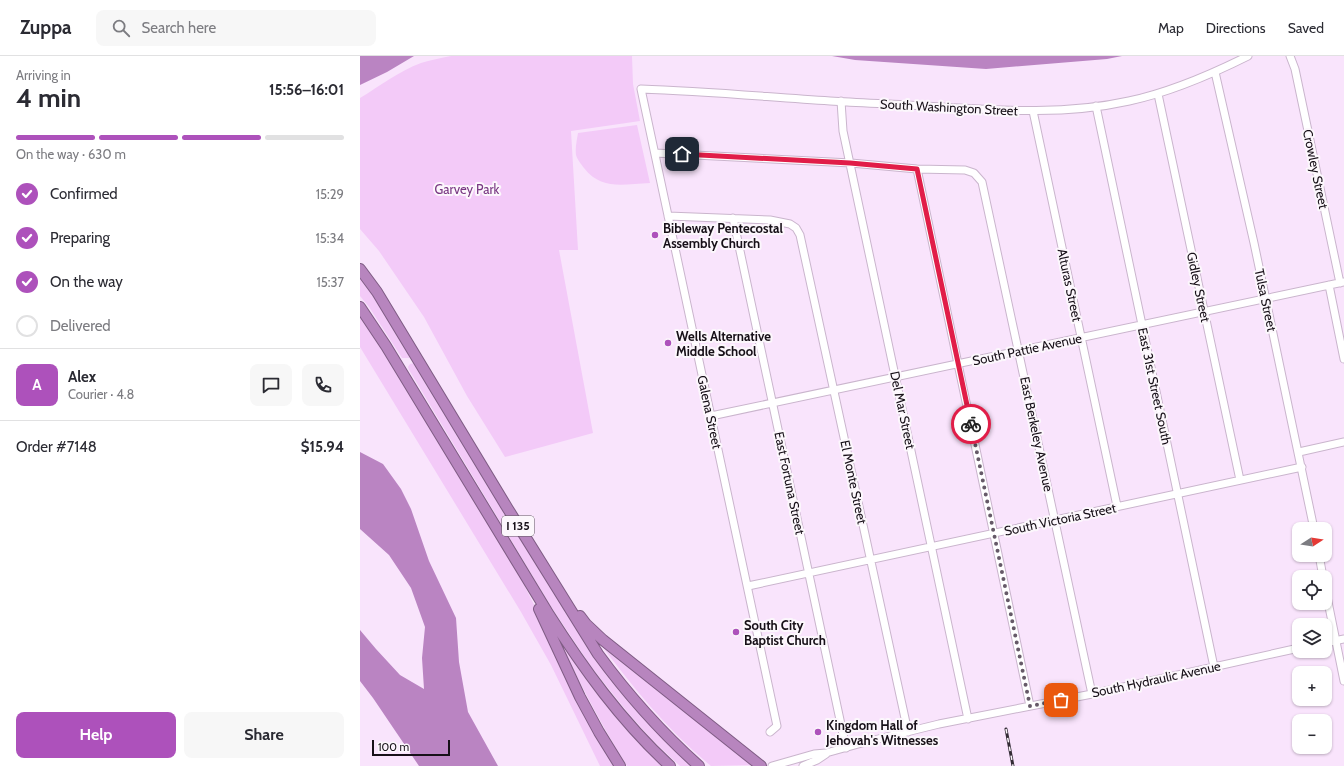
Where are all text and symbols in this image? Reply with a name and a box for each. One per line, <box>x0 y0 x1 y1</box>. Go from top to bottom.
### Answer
search box <box>96 10 376 46</box>
text: Zuppa <box>20 16 72 39</box>
icon: search <box>110 17 132 39</box>
text: Search here <box>142 19 216 37</box>
text: Map <box>1158 19 1184 37</box>
text: Directions <box>1206 19 1266 37</box>
text: Saved <box>1288 19 1324 37</box>
text: Arriving in <box>16 67 71 83</box>
text: 15:56–16:01 <box>269 81 344 99</box>
text: 4 min <box>16 82 81 114</box>
street label: South Washington Street <box>880 95 1019 119</box>
street label: Crowley Street <box>1300 128 1332 211</box>
pin <box>665 137 699 171</box>
icon: home <box>671 143 693 165</box>
text: On the way · 630 m <box>16 146 126 162</box>
park label: Garvey Park <box>435 181 500 197</box>
icon: check <box>16 183 38 205</box>
text: Confirmed <box>50 185 118 203</box>
text: 15:29 <box>316 186 344 202</box>
place label: Bibleway Pentecostal Assembly Church <box>663 220 783 251</box>
icon: check <box>16 227 38 249</box>
text: Preparing <box>50 229 110 247</box>
text: 15:34 <box>315 230 344 246</box>
marker: Bibleway Pentecostal Assembly Church <box>650 230 660 240</box>
street label: Alturas Street <box>1054 247 1086 323</box>
street label: Gidley Street <box>1184 251 1214 324</box>
street label: Tulsa Street <box>1252 267 1281 333</box>
icon: check <box>16 271 38 293</box>
text: On the way <box>50 273 123 291</box>
text: 15:37 <box>316 274 344 290</box>
text: Delivered <box>50 317 111 335</box>
street label: East 31st Street South <box>1135 326 1175 446</box>
place label: Wells Alternative Middle School <box>676 328 771 359</box>
street label: South Pattie Avenue <box>971 330 1084 368</box>
marker: Wells Alternative Middle School <box>663 338 673 348</box>
button: chat <box>250 364 292 406</box>
button: phone <box>302 364 344 406</box>
text: Alex <box>68 368 96 386</box>
street label: Del Mar Street <box>887 370 919 451</box>
street label: Galena Street <box>694 374 726 451</box>
street label: East Berkeley Avenue <box>1017 375 1057 493</box>
text: A <box>32 376 42 394</box>
text: Courier · 4.8 <box>68 386 134 402</box>
courier <box>951 404 991 444</box>
icon: bike <box>960 413 982 435</box>
street label: East Fortuna Street <box>771 430 809 536</box>
text: Order #7148 <box>16 438 97 456</box>
text: $15.94 <box>301 438 344 456</box>
street label: El Monte Street <box>837 439 871 526</box>
street label: South Victoria Street <box>1003 499 1118 539</box>
road number: I 135 <box>502 516 534 536</box>
north arrow <box>1292 522 1332 562</box>
map controls <box>1292 522 1332 754</box>
button: locate <box>1292 570 1332 610</box>
place label: South City Baptist Church <box>744 617 826 648</box>
button: layers <box>1292 618 1332 658</box>
marker: South City Baptist Church <box>731 627 741 637</box>
street label: South Hydraulic Avenue <box>1090 657 1222 701</box>
button: + <box>1292 666 1332 706</box>
pin <box>1044 683 1078 717</box>
icon: bag <box>1050 689 1072 711</box>
button: Help <box>16 712 176 758</box>
button: Share <box>184 712 344 758</box>
button: − <box>1292 714 1332 754</box>
place label: Kingdom Hall of Jehovah's Witnesses <box>825 717 939 748</box>
marker: Kingdom Hall of Jehovah's Witnesses <box>813 727 823 737</box>
scale bar <box>372 738 450 757</box>
text: 100 m <box>378 740 409 754</box>

